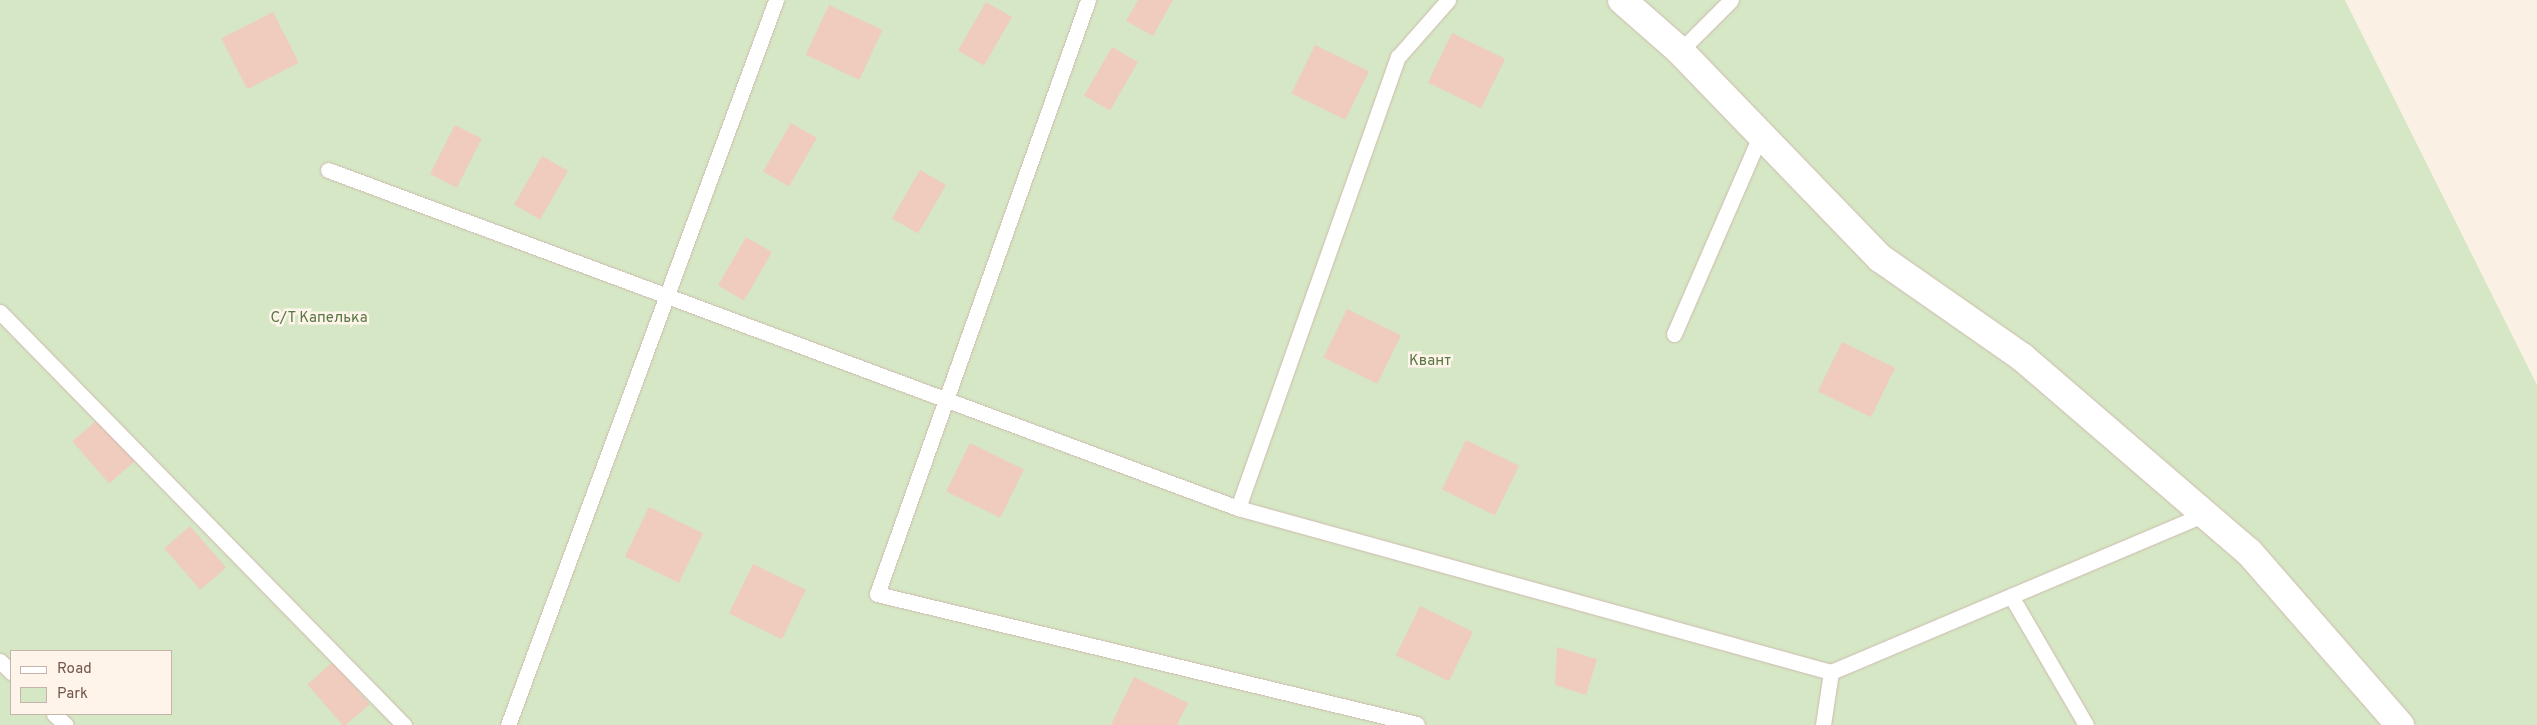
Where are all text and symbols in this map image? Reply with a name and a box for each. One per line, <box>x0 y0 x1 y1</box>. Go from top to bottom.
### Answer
park label: С/Т Капелька <box>270 310 368 328</box>
park label: Квант <box>1409 353 1451 371</box>
legend <box>10 650 172 715</box>
text: Road <box>57 660 92 679</box>
text: Park <box>57 685 88 704</box>

